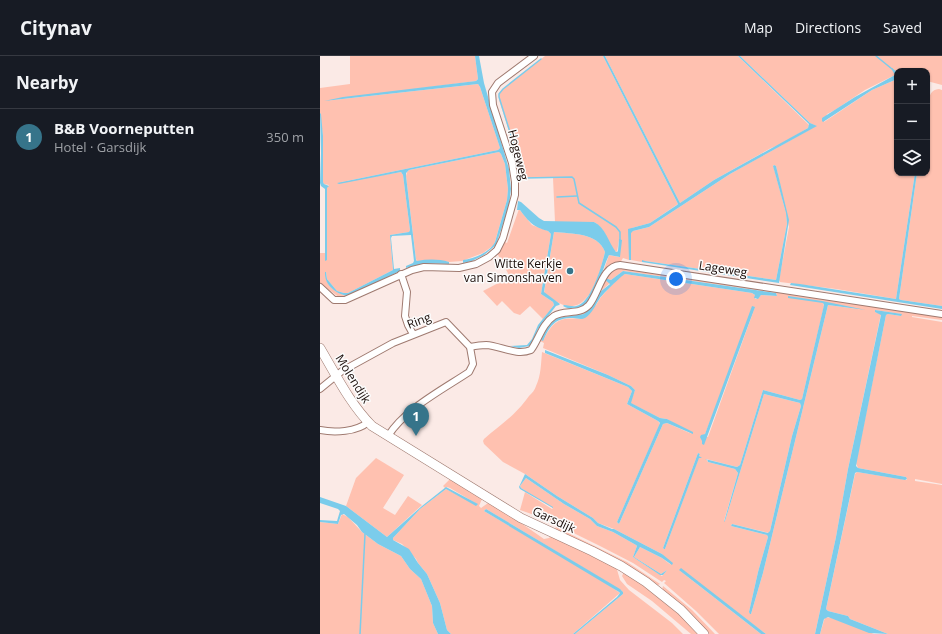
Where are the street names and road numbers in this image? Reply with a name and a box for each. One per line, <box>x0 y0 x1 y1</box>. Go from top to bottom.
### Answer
street label: Hogeweg <box>504 128 533 183</box>
street label: Lageweg <box>698 256 749 281</box>
street label: Ring <box>404 308 434 333</box>
street label: Molendijk <box>332 351 376 407</box>
street label: Garsdijk <box>530 502 579 537</box>

